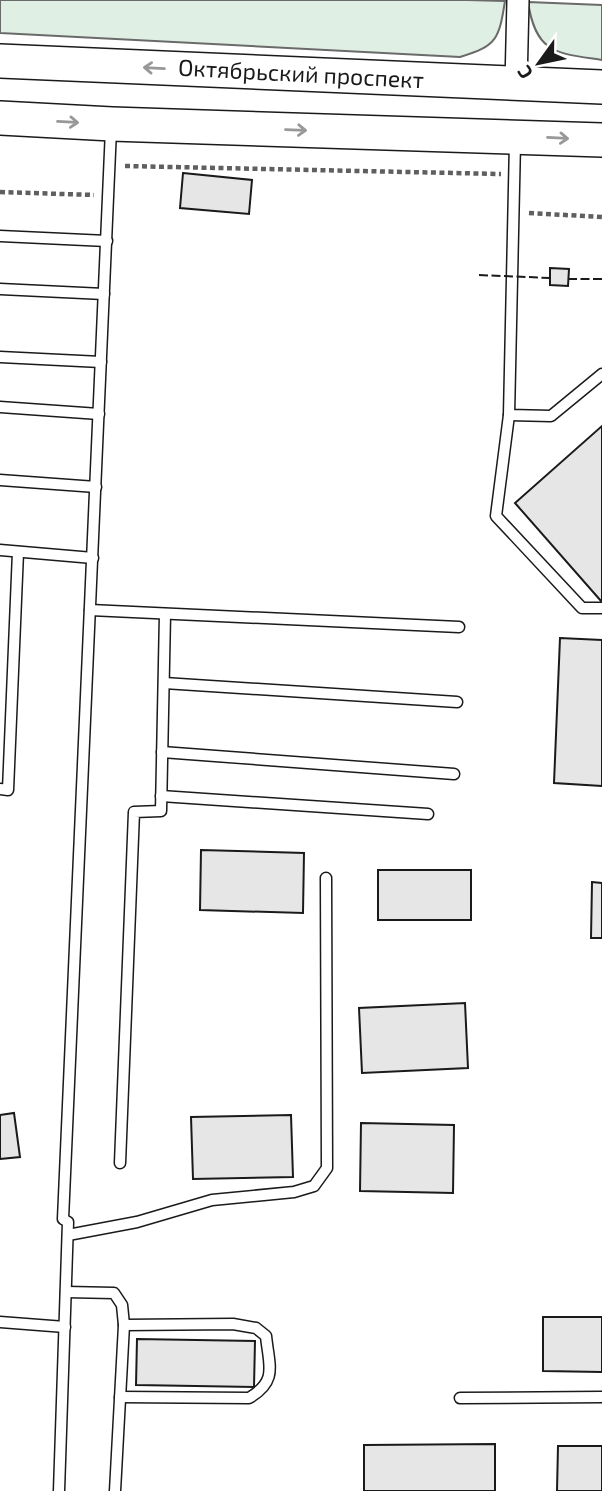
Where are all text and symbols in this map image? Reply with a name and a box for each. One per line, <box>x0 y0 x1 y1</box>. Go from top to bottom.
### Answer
north arrow <box>504 28 574 98</box>
street label: Октябрьский проспект <box>177 53 425 93</box>
one-way arrow <box>142 61 165 74</box>
text: С <box>512 62 537 83</box>
one-way arrow <box>56 116 79 129</box>
one-way arrow <box>284 123 307 136</box>
one-way arrow <box>547 132 570 145</box>

